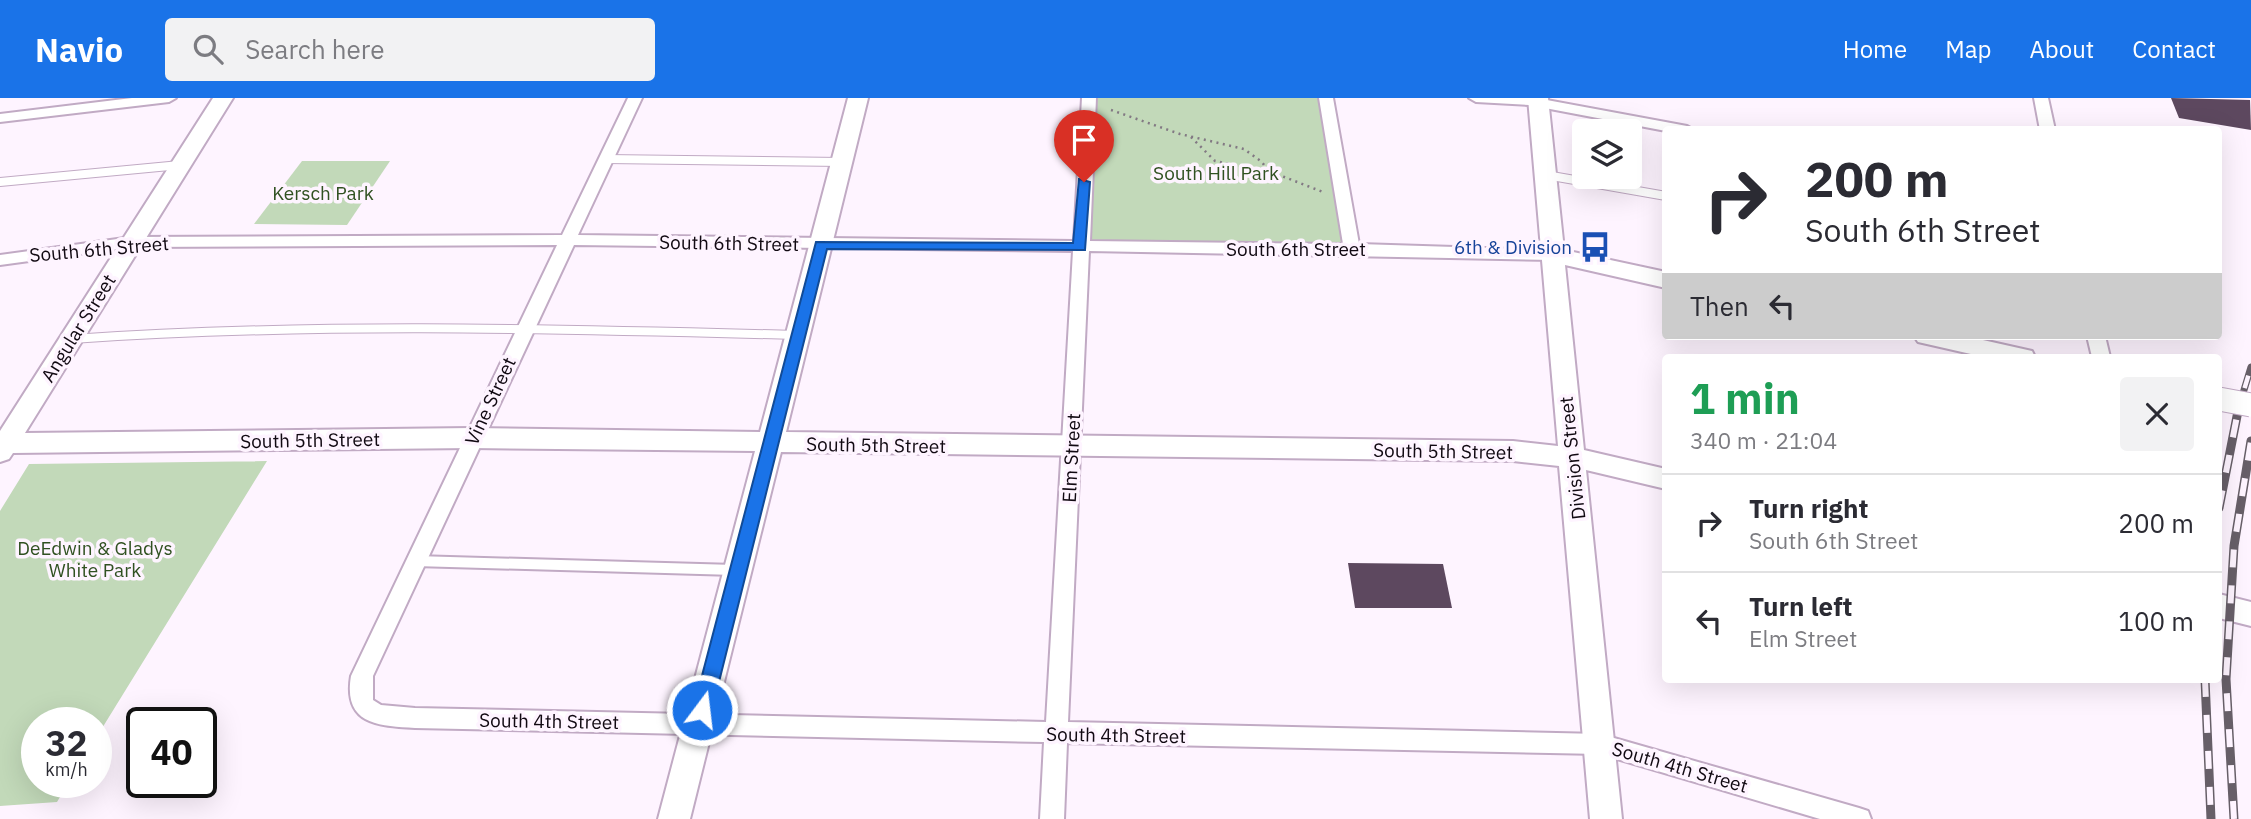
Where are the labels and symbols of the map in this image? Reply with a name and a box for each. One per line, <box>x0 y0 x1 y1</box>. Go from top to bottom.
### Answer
pin <box>1054 110 1114 182</box>
park label: South Hill Park <box>1153 161 1279 185</box>
park label: Kersch Park <box>272 181 374 205</box>
street label: South 6th Street <box>659 230 799 256</box>
bus stop icon: 6th & Division <box>1578 230 1612 264</box>
street label: South 6th Street <box>28 231 170 267</box>
place label: 6th & Division <box>1454 235 1572 259</box>
street label: South 6th Street <box>1226 237 1366 261</box>
street label: Angular Street <box>35 270 121 386</box>
street label: Vine Street <box>459 353 521 449</box>
street label: Division Street <box>1554 395 1590 521</box>
street label: Elm Street <box>1057 413 1085 503</box>
street label: South 5th Street <box>240 427 380 453</box>
street label: South 5th Street <box>806 432 946 458</box>
street label: South 5th Street <box>1373 438 1513 464</box>
park label: DeEdwin & Gladys White Park <box>17 536 173 582</box>
position arrow <box>665 673 739 747</box>
speed limit sign: 40 <box>126 707 217 798</box>
street label: South 4th Street <box>479 708 619 734</box>
street label: South 4th Street <box>1046 722 1186 748</box>
street label: South 4th Street <box>1609 736 1751 798</box>

